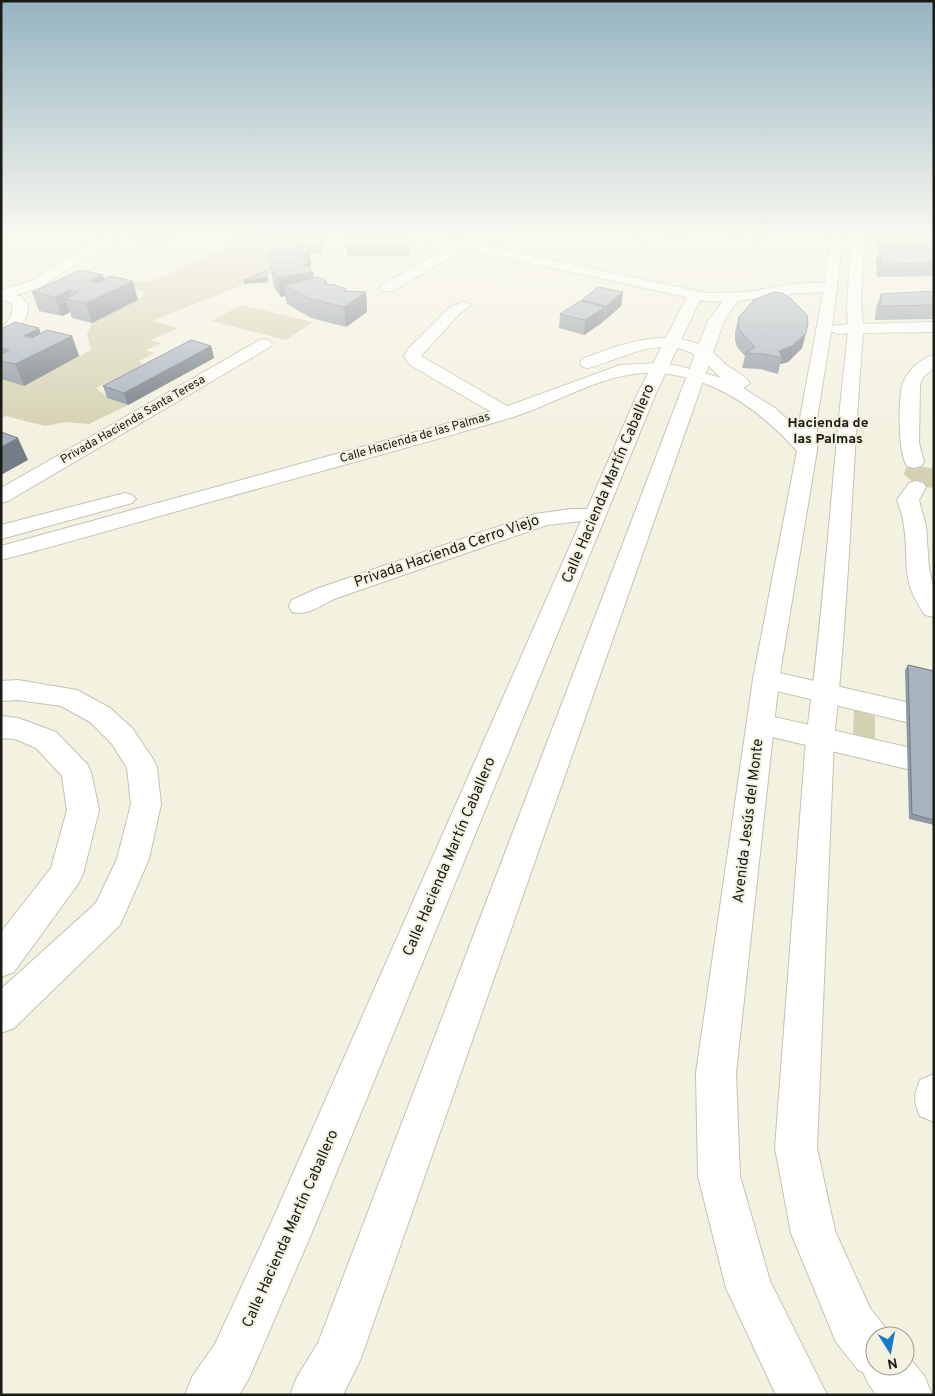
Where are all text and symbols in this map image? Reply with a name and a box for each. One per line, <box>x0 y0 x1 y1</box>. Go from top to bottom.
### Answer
street label: Privada Hacienda Santa Teresa <box>58 372 208 468</box>
street label: Calle Hacienda Martín Caballero <box>558 382 660 586</box>
street label: Calle Hacienda de las Palmas <box>338 409 492 467</box>
district label: Hacienda de las Palmas <box>788 415 869 448</box>
street label: Privada Hacienda Cerro Viejo <box>352 511 542 593</box>
street label: Avenida Jesús del Monte <box>729 738 769 904</box>
street label: Calle Hacienda Martín Caballero <box>399 755 501 959</box>
street label: Calle Hacienda Martín Caballero <box>239 1127 343 1331</box>
north arrow <box>865 1326 915 1376</box>
text: N <box>886 1353 899 1372</box>

